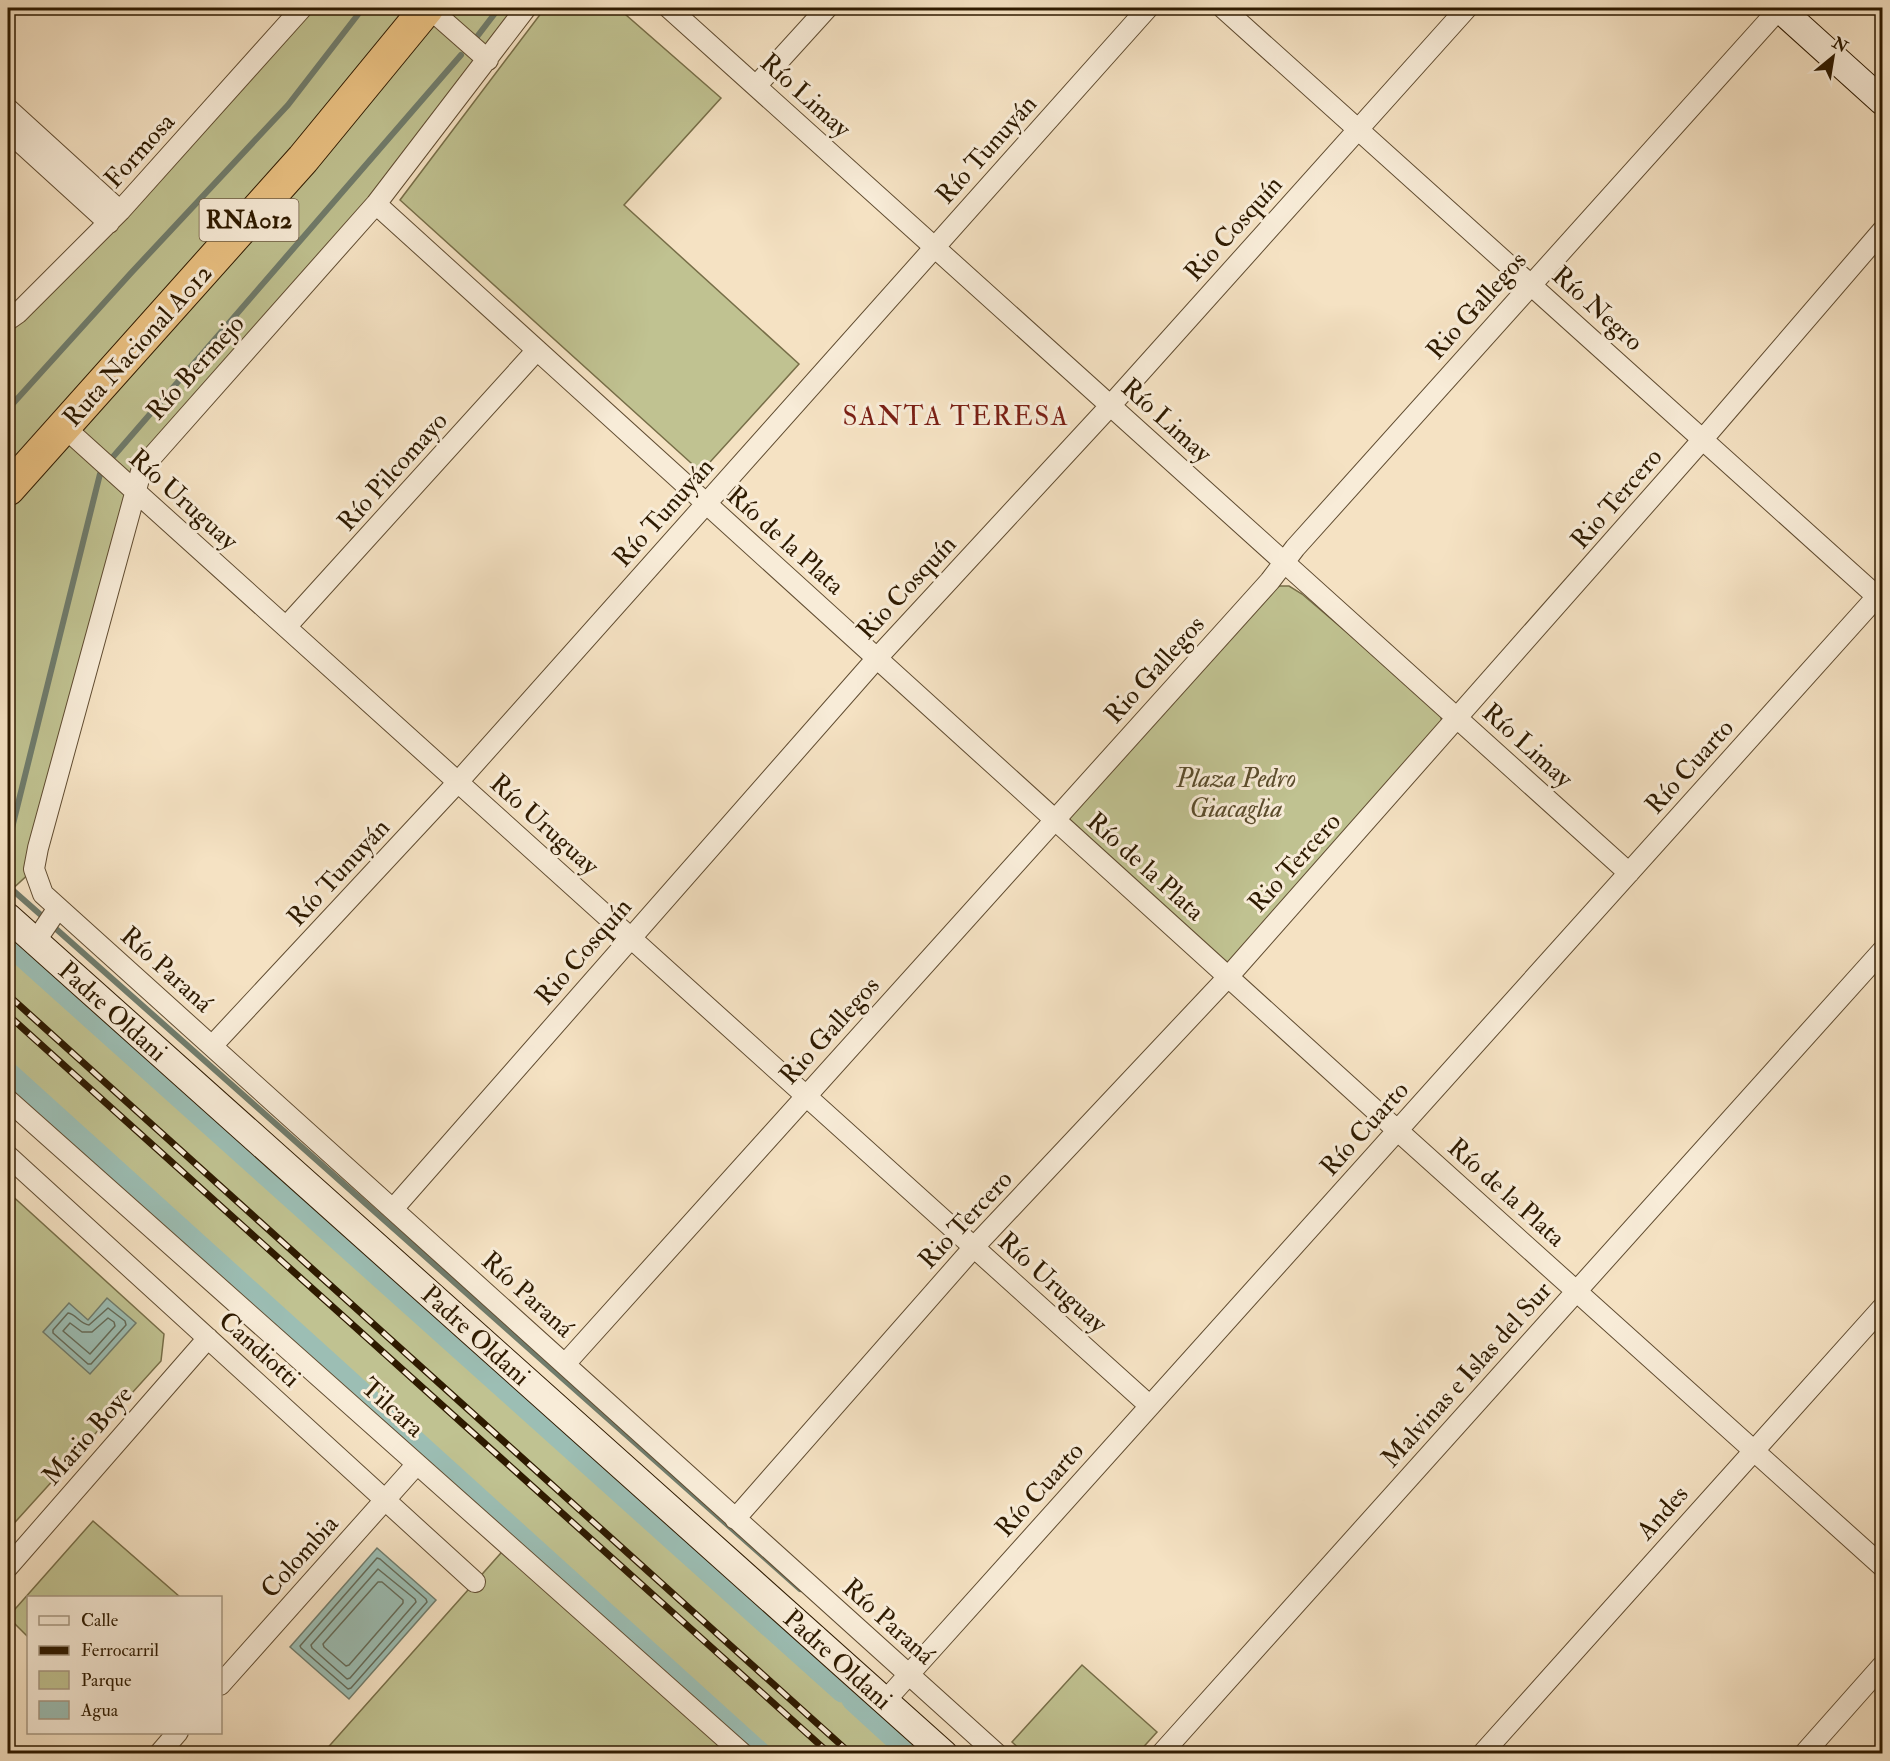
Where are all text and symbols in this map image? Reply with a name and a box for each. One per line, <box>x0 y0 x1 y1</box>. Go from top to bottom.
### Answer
north arrow <box>1803 27 1863 87</box>
text: N <box>1828 32 1852 57</box>
street label: Río Limay <box>753 47 858 145</box>
street label: Río Tunuyán <box>929 89 1044 211</box>
street label: Formosa <box>98 106 182 195</box>
street label: Rio Cosquín <box>1178 169 1290 288</box>
road number: RNA012 <box>200 199 298 241</box>
street label: Rio Gallegos <box>1420 245 1534 366</box>
street label: Ruta Nacional A012 <box>56 258 219 434</box>
street label: Río Negro <box>1545 259 1650 358</box>
street label: Río Bermejo <box>140 308 251 427</box>
street label: Río Limay <box>1114 372 1219 470</box>
district label: SANTA TERESA <box>843 400 1070 433</box>
street label: Río Pilcomayo <box>331 406 455 538</box>
street label: Río Uruguay <box>122 442 245 558</box>
street label: Rio Tercero <box>1564 442 1669 556</box>
street label: Río Tunuyán <box>606 452 721 574</box>
street label: Río de la Plata <box>720 480 851 602</box>
street label: Rio Cosquín <box>850 529 963 647</box>
street label: Rio Gallegos <box>1098 609 1212 730</box>
street label: Río Limay <box>1475 697 1580 795</box>
street label: Río Cuarto <box>1639 713 1741 821</box>
park label: Plaza Pedro Giacaglia <box>1175 763 1296 825</box>
street label: Río Uruguay <box>483 767 606 883</box>
street label: Río de la Plata <box>1080 806 1211 928</box>
street label: Rio Tercero <box>1242 806 1348 919</box>
street label: Río Tunuyán <box>281 812 397 933</box>
street label: Rio Cosquín <box>529 892 639 1012</box>
street label: Río Paraná <box>114 920 219 1020</box>
street label: Padre Oldani <box>51 955 173 1069</box>
street label: Rio Gallegos <box>773 970 887 1091</box>
street label: Río Cuarto <box>1314 1075 1416 1183</box>
street label: Río de la Plata <box>1441 1132 1572 1254</box>
street label: Rio Tercero <box>912 1164 1019 1276</box>
street label: Río Uruguay <box>991 1225 1114 1341</box>
street label: Río Paraná <box>475 1245 580 1345</box>
street label: Malvinas e Islas del Sur <box>1375 1275 1559 1474</box>
street label: Padre Oldani <box>414 1279 536 1393</box>
street label: Candiotti <box>212 1305 307 1395</box>
street label: Tilcara <box>354 1371 431 1445</box>
street label: Mario Boye <box>36 1379 140 1492</box>
street label: Río Cuarto <box>989 1436 1091 1544</box>
street label: Andes <box>1629 1479 1696 1547</box>
street label: Colombia <box>254 1508 346 1605</box>
street label: Río Paraná <box>836 1572 941 1672</box>
legend <box>27 1596 222 1734</box>
street label: Padre Oldani <box>776 1603 898 1717</box>
text: Calle <box>81 1609 119 1632</box>
text: Ferrocarril <box>81 1639 159 1662</box>
text: Parque <box>81 1669 132 1692</box>
text: Agua <box>80 1699 119 1722</box>

